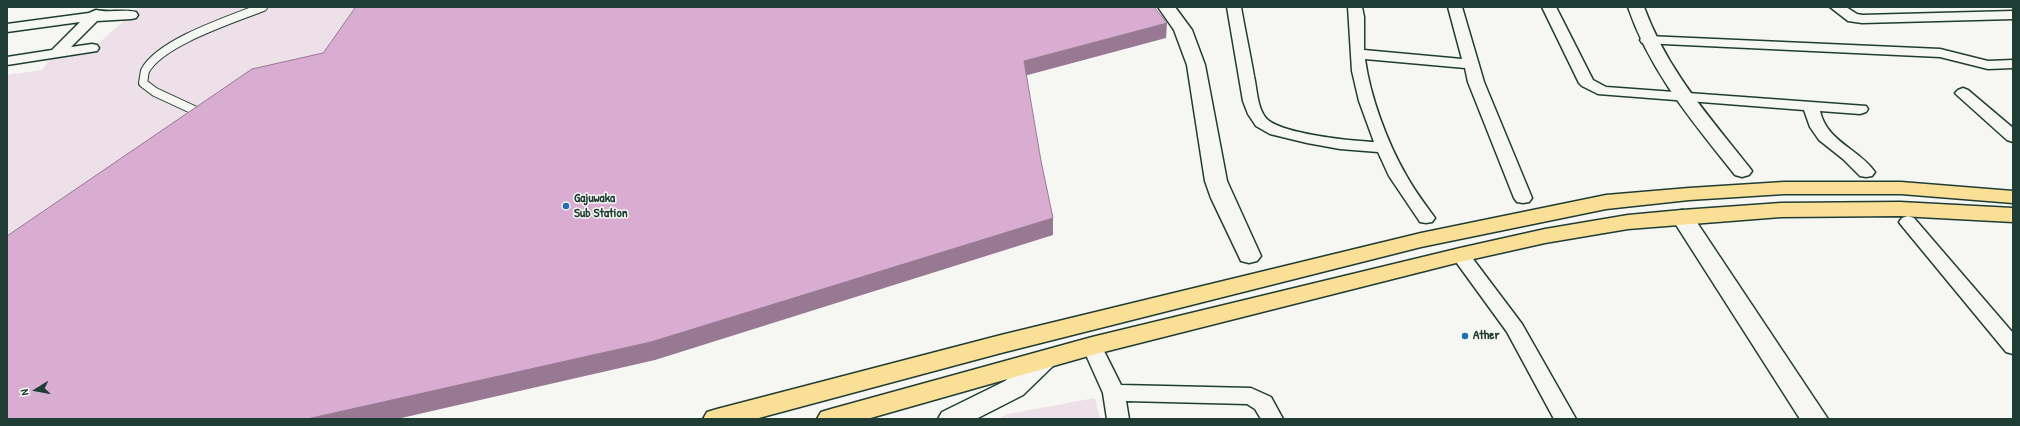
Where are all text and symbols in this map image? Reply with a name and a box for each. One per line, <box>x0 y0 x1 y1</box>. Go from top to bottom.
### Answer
place label: Gajuwaka Sub Station <box>574 191 628 222</box>
marker: Gajuwaka Sub Station <box>561 201 571 211</box>
place label: Ather <box>1473 328 1499 344</box>
marker: Ather <box>1460 331 1470 341</box>
north arrow <box>16 370 56 410</box>
text: N <box>17 388 32 397</box>

